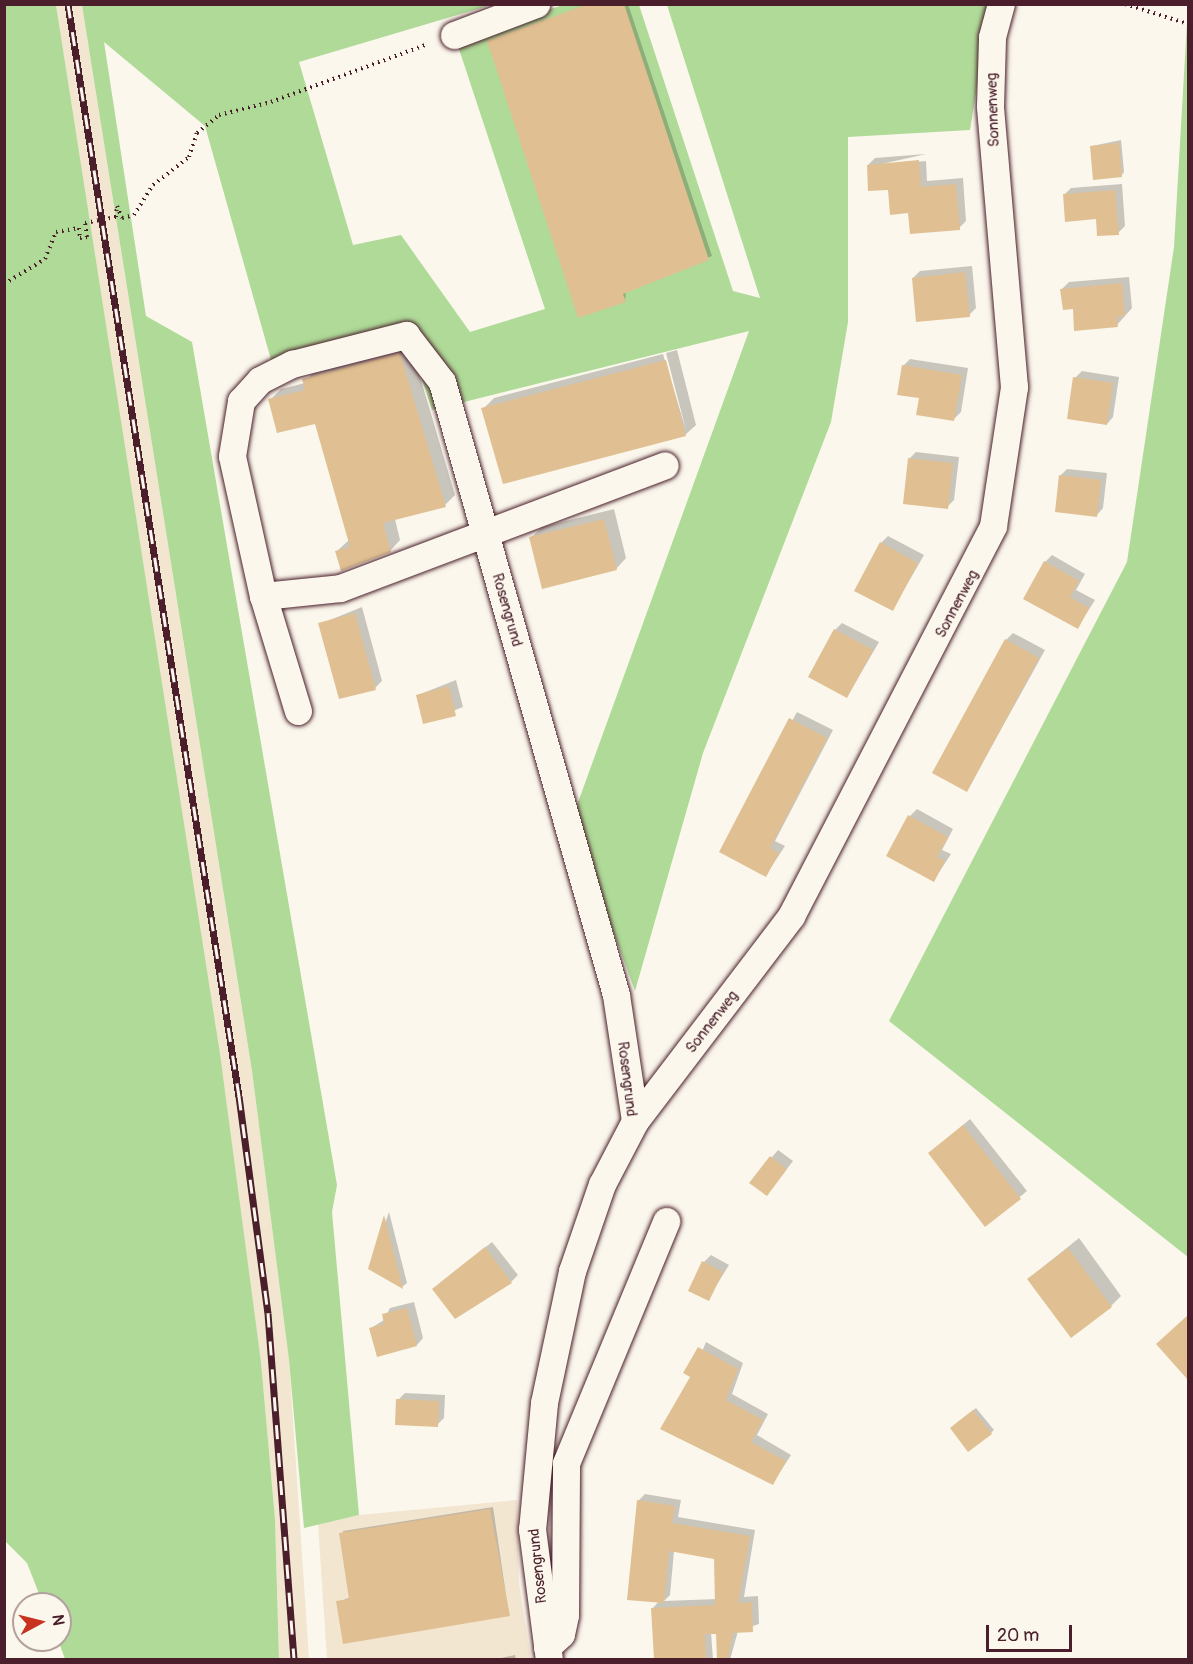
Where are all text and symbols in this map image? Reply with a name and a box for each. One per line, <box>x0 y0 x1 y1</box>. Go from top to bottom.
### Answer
street label: Sonnenweg <box>983 73 1003 147</box>
street label: Sonnenweg <box>932 567 982 641</box>
street label: Rosengrund <box>488 571 526 649</box>
street label: Sonnenweg <box>682 987 742 1057</box>
street label: Rosengrund <box>613 1041 641 1117</box>
street label: Rosengrund <box>525 1528 551 1604</box>
north arrow <box>12 1592 72 1652</box>
text: N <box>47 1613 68 1627</box>
scale bar <box>989 1613 1074 1651</box>
text: 20 m <box>997 1624 1039 1647</box>

